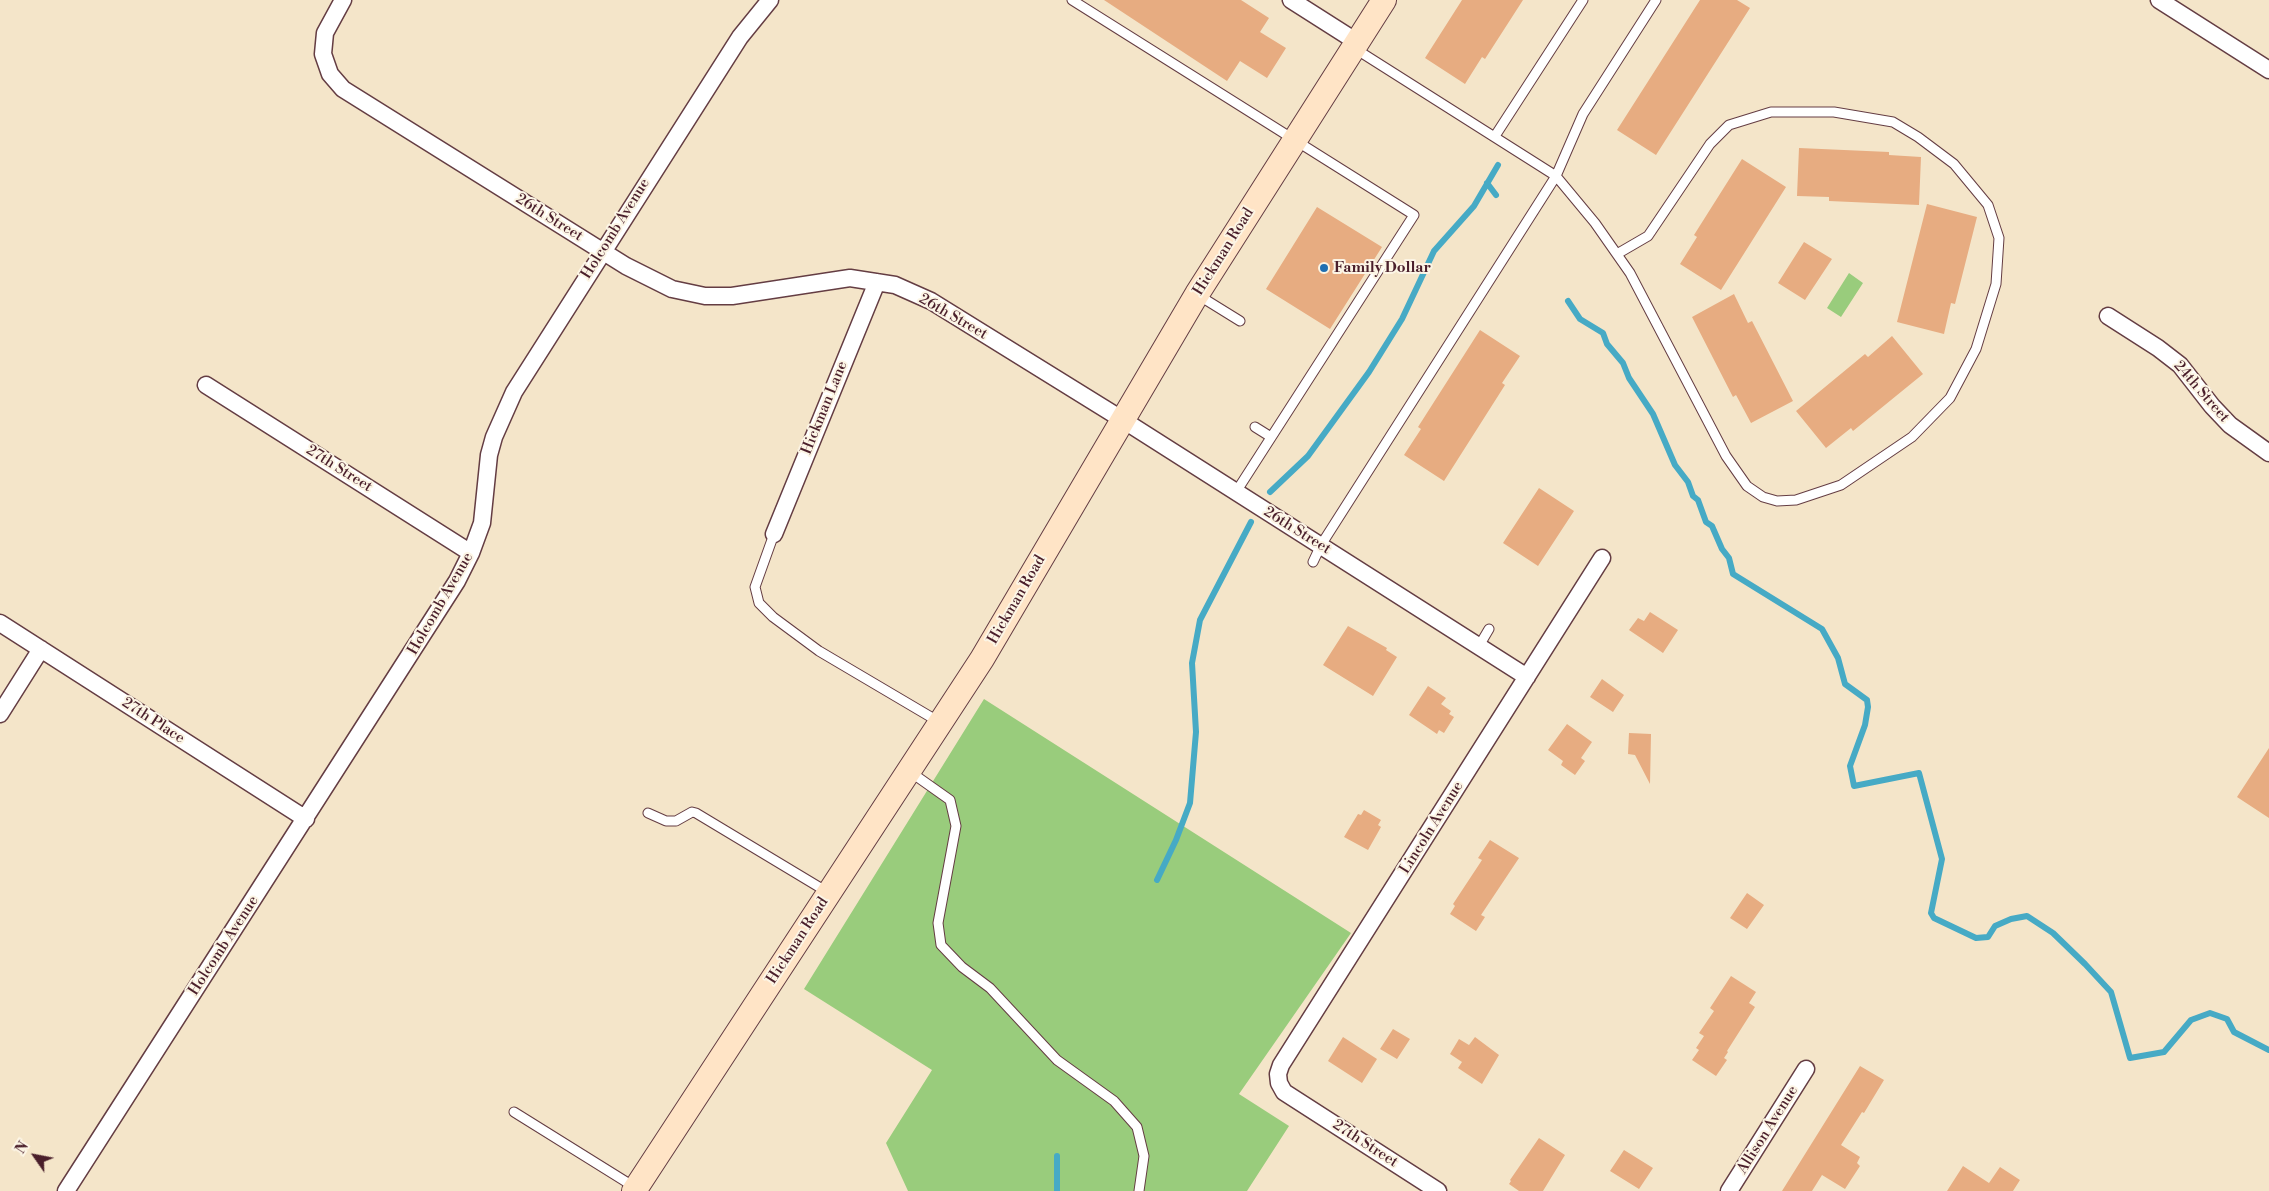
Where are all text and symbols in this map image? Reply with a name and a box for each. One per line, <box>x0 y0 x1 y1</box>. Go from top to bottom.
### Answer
street label: Holcomb Avenue <box>578 175 654 283</box>
street label: 26th Street <box>512 190 586 246</box>
street label: Hickman Road <box>1190 205 1258 299</box>
place label: Family Dollar <box>1334 259 1431 277</box>
marker: Family Dollar <box>1318 262 1330 274</box>
street label: 26th Street <box>916 290 990 344</box>
street label: 24th Street <box>2169 357 2233 427</box>
street label: Hickman Lane <box>798 359 852 457</box>
street label: 27th Street <box>303 442 375 496</box>
street label: 26th Street <box>1260 503 1334 559</box>
street label: Holcomb Avenue <box>404 550 478 658</box>
street label: Hickman Road <box>984 552 1050 648</box>
street label: 27th Place <box>118 694 188 748</box>
street label: Lincoln Avenue <box>1396 778 1468 878</box>
street label: Holcomb Avenue <box>185 893 263 999</box>
street label: Hickman Road <box>763 894 833 988</box>
street label: Allison Avenue <box>1734 1083 1802 1177</box>
street label: 27th Street <box>1329 1116 1401 1172</box>
north arrow <box>10 1131 60 1181</box>
text: N <box>12 1138 33 1157</box>

